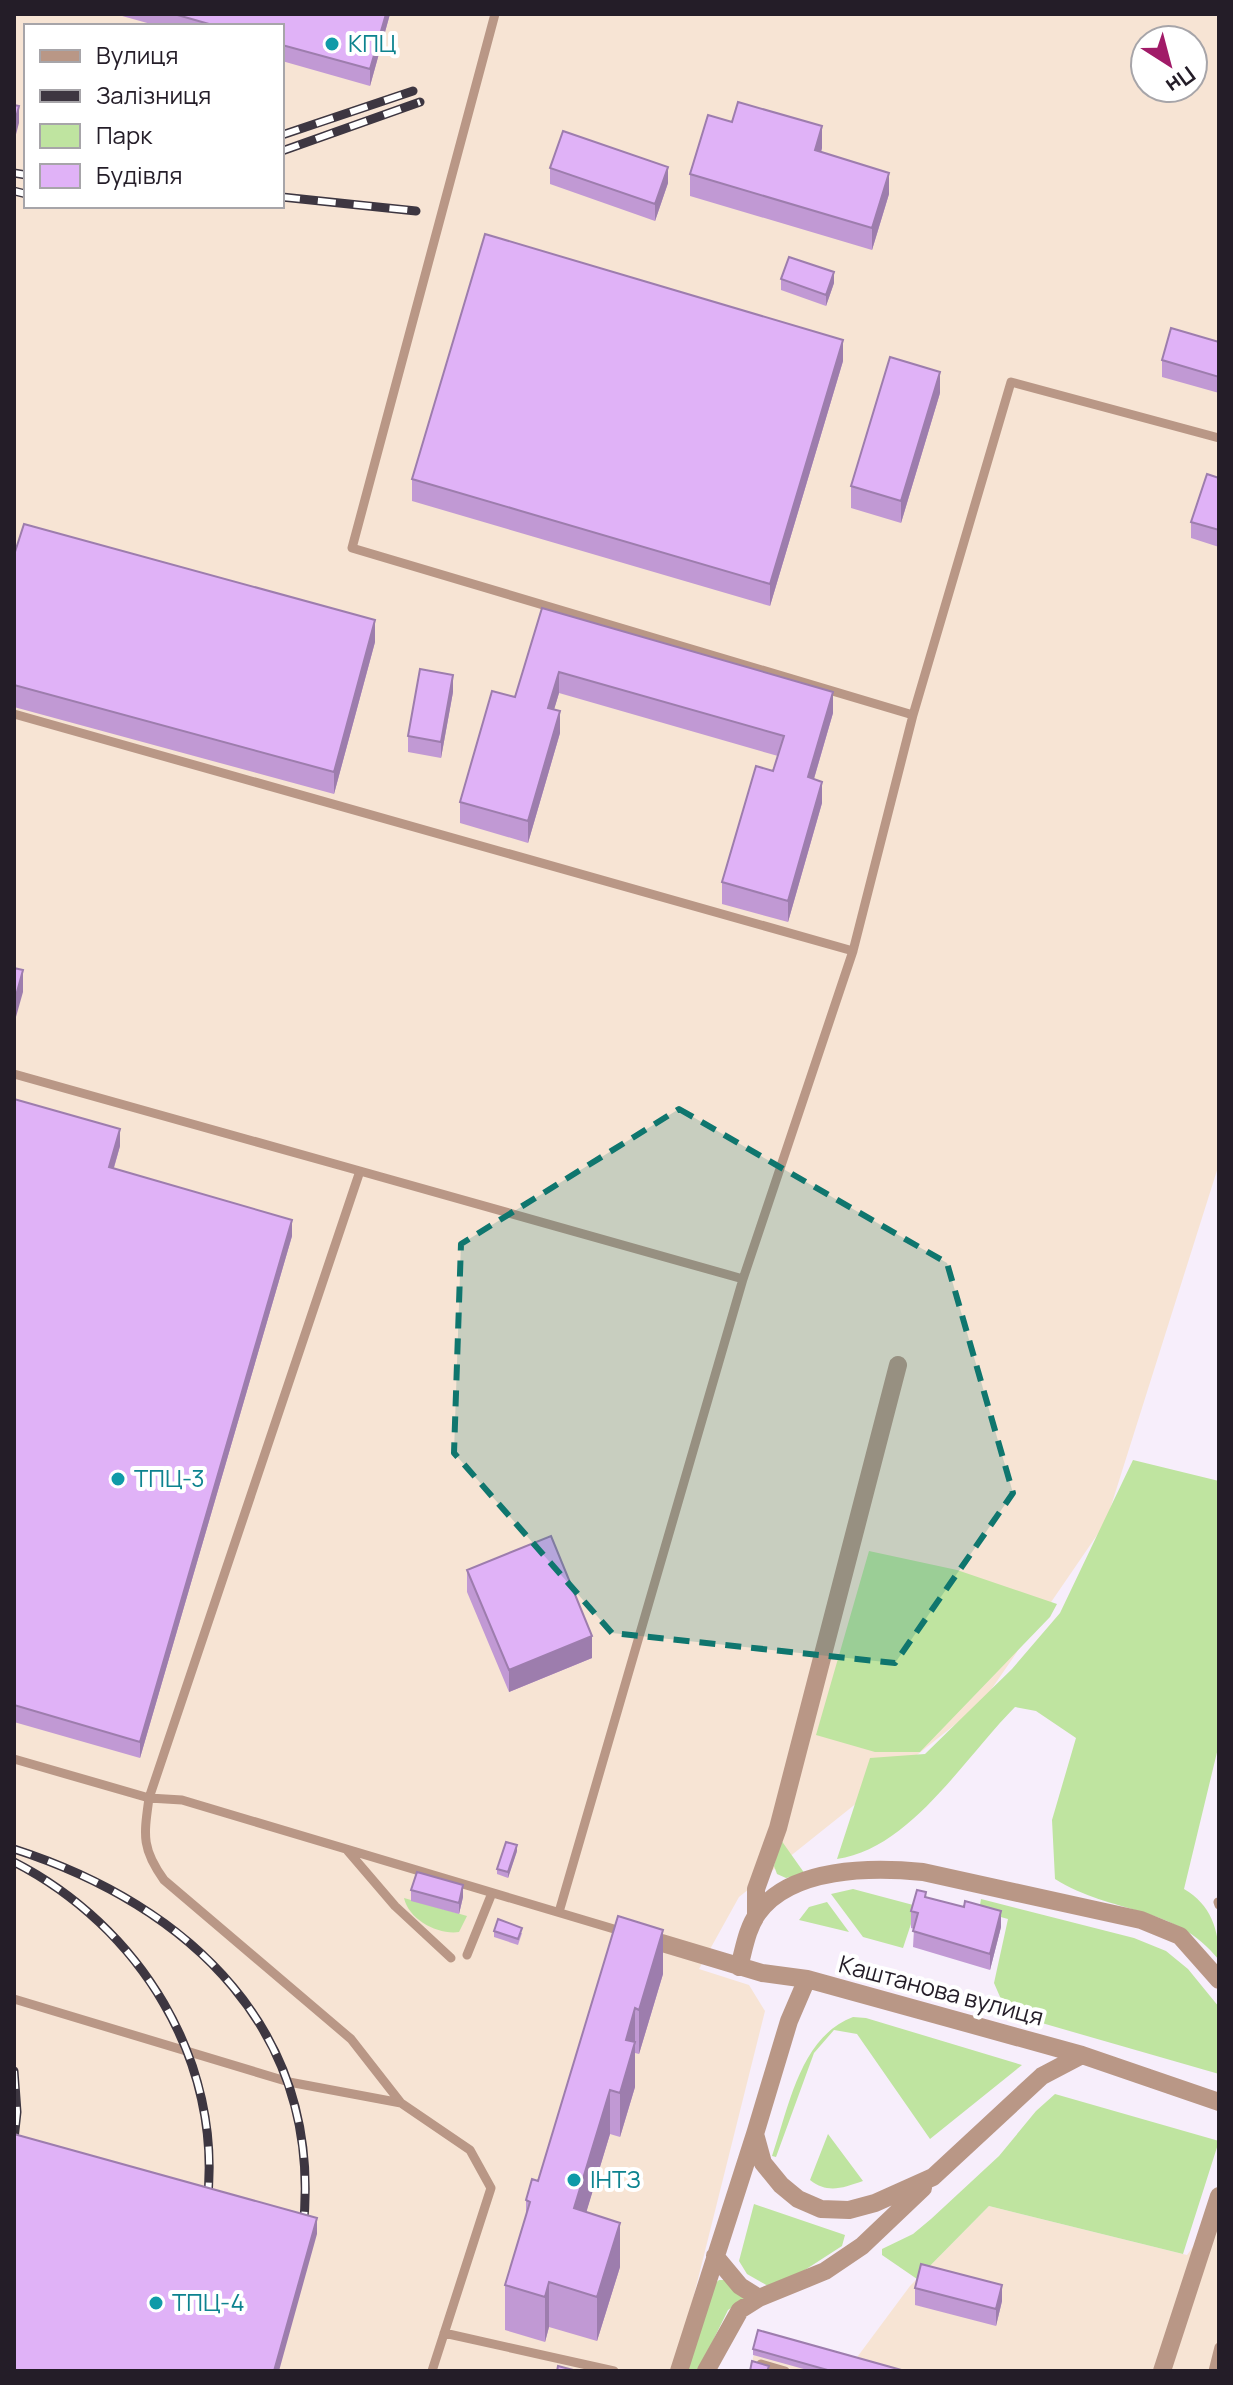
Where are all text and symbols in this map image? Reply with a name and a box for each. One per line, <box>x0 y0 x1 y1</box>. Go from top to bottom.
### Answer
legend <box>24 24 284 208</box>
north arrow <box>1129 24 1209 104</box>
place label: КПЦ <box>348 26 396 59</box>
marker: КПЦ <box>323 35 341 53</box>
text: Вулиця <box>96 38 178 71</box>
text: Пн <box>1160 59 1202 101</box>
text: Залізниця <box>96 78 211 111</box>
text: Парк <box>96 118 153 151</box>
text: Будівля <box>96 158 183 191</box>
place label: ТПЦ-3 <box>134 1461 205 1494</box>
marker: ТПЦ-3 <box>109 1470 127 1488</box>
street label: Каштанова вулиця <box>835 1946 1047 2033</box>
place label: ІНТЗ <box>590 2162 641 2195</box>
marker: ІНТЗ <box>565 2171 583 2189</box>
place label: ТПЦ-4 <box>172 2285 245 2318</box>
marker: ТПЦ-4 <box>147 2294 165 2312</box>

